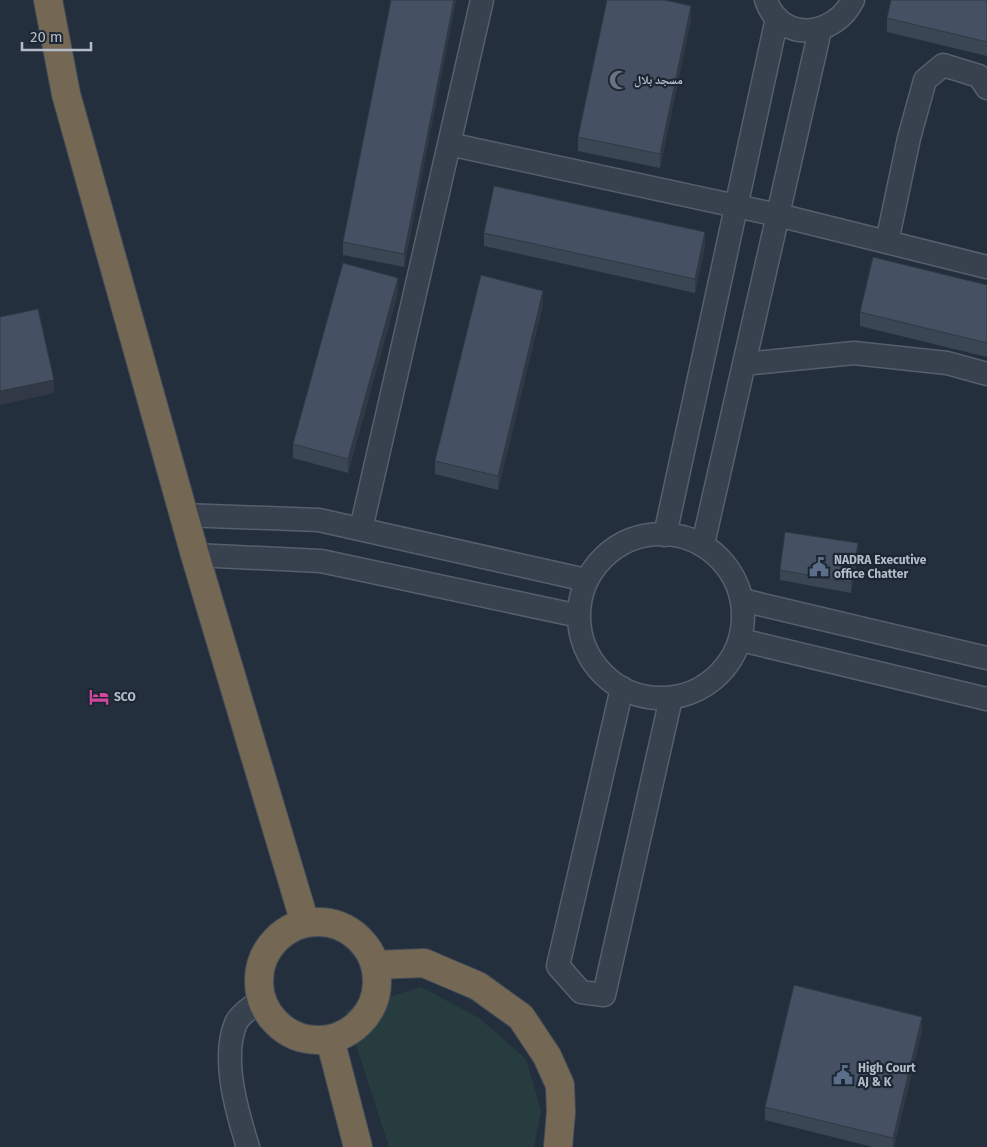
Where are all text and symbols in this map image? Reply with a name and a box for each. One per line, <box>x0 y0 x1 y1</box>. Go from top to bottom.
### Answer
scale bar <box>22 20 91 52</box>
text: 20 m <box>30 28 63 46</box>
mosque icon: مسجد بلال <box>608 69 630 91</box>
place label: مسجد بلال <box>634 73 683 88</box>
place label: NADRA Executive office Chatter <box>834 553 927 581</box>
public building icon: NADRA Executive office Chatter <box>808 556 830 578</box>
hotel icon: SCO <box>88 686 110 708</box>
place label: SCO <box>114 690 136 704</box>
place label: High Court AJ & K <box>857 1061 916 1089</box>
public building icon: High Court AJ & K <box>832 1064 854 1086</box>

